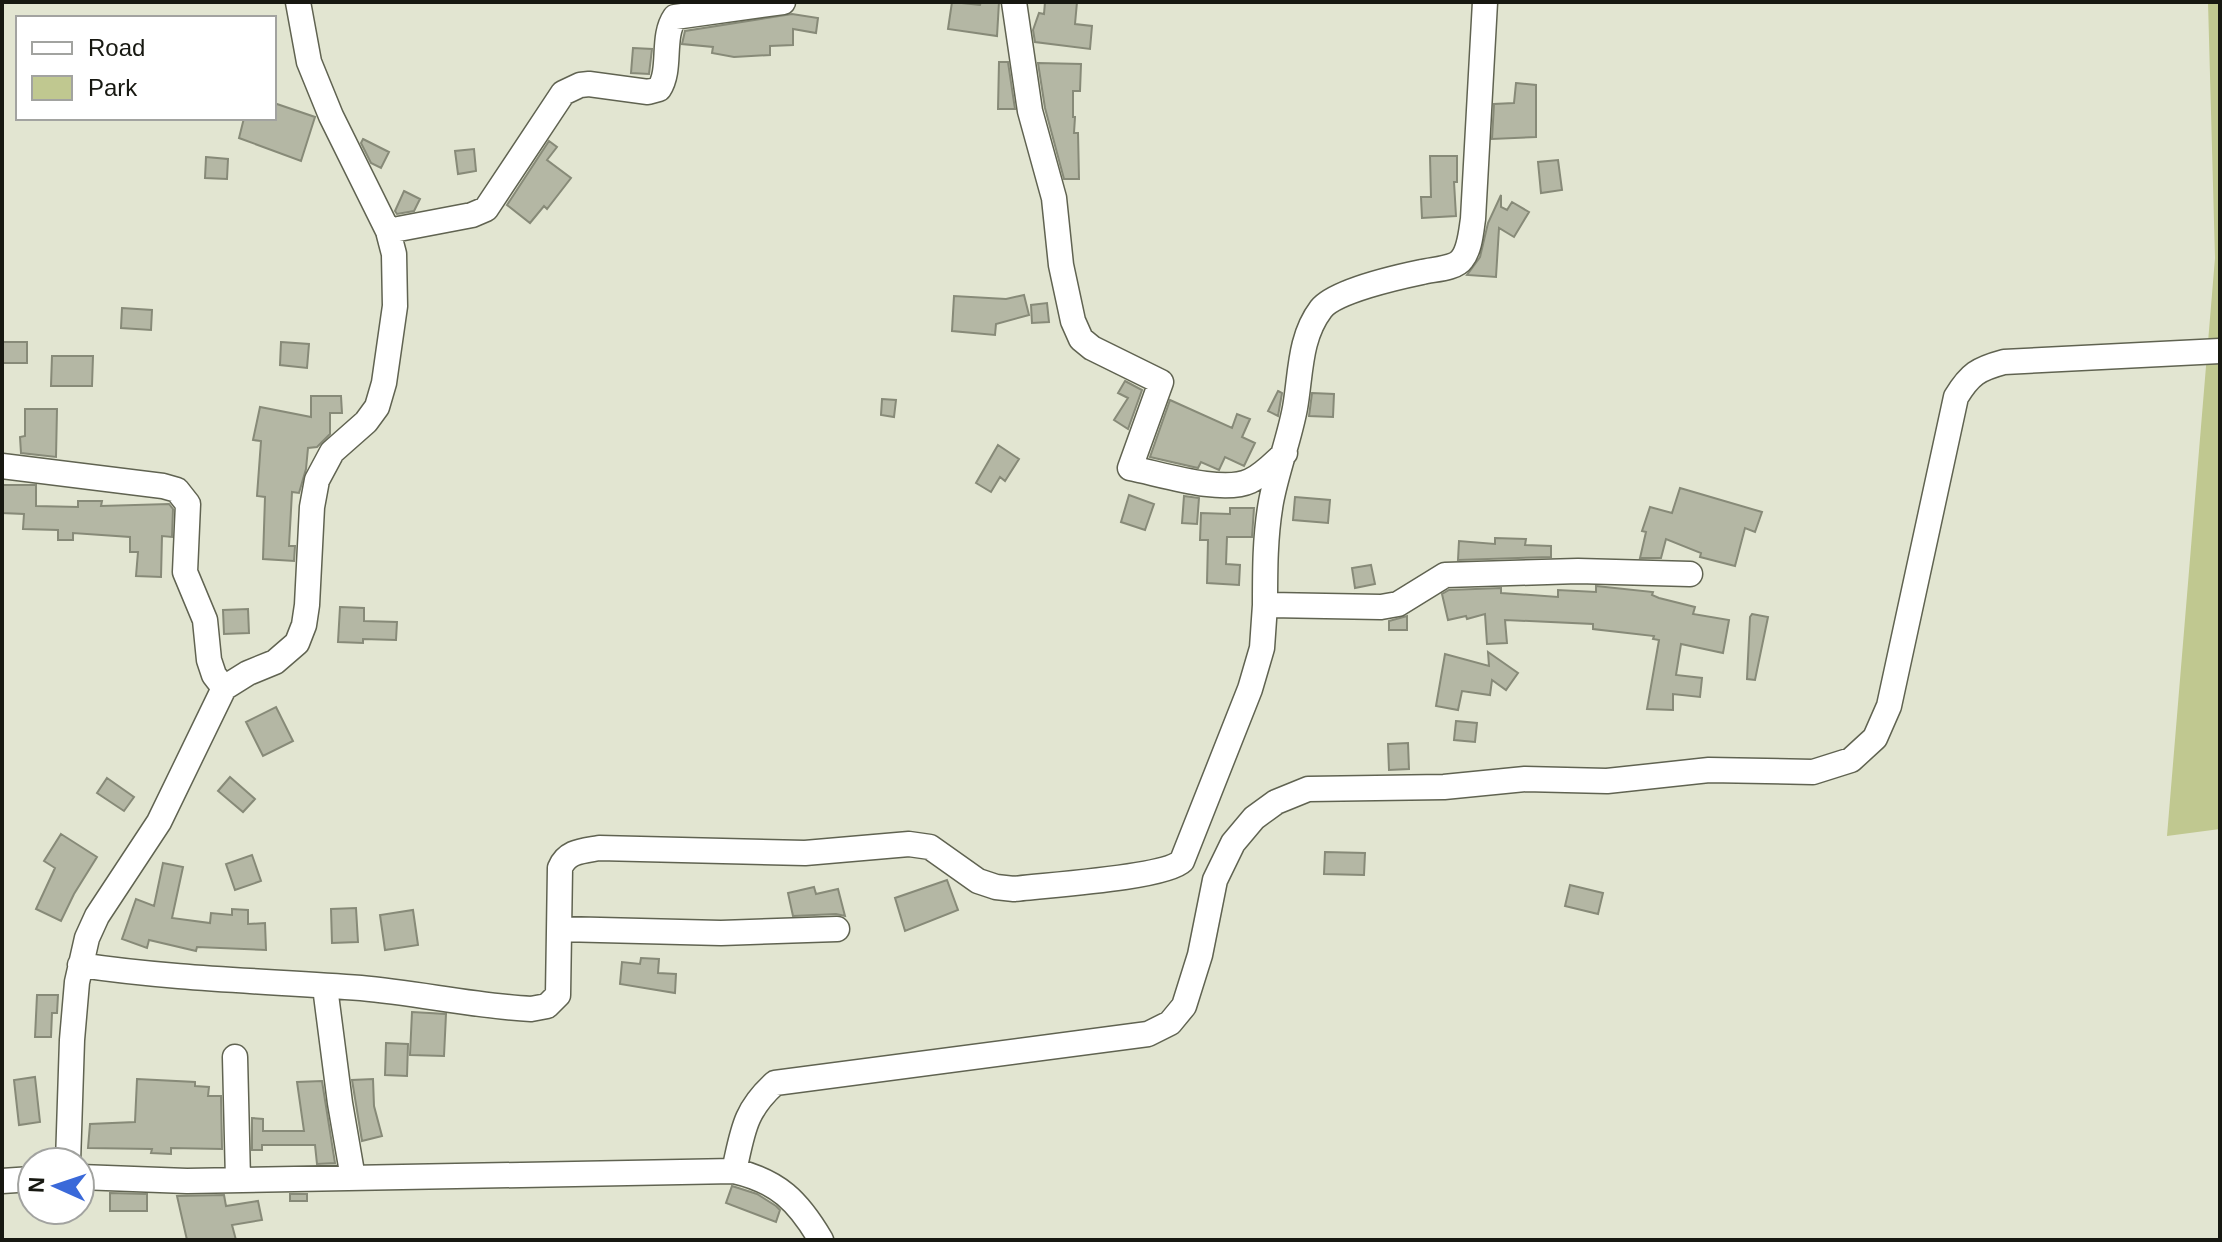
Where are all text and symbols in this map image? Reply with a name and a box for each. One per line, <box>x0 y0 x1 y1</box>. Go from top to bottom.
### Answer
legend <box>16 16 276 120</box>
text: Road <box>88 34 145 61</box>
text: Park <box>88 74 138 101</box>
north arrow <box>16 1146 96 1226</box>
text: N <box>24 1176 49 1194</box>

